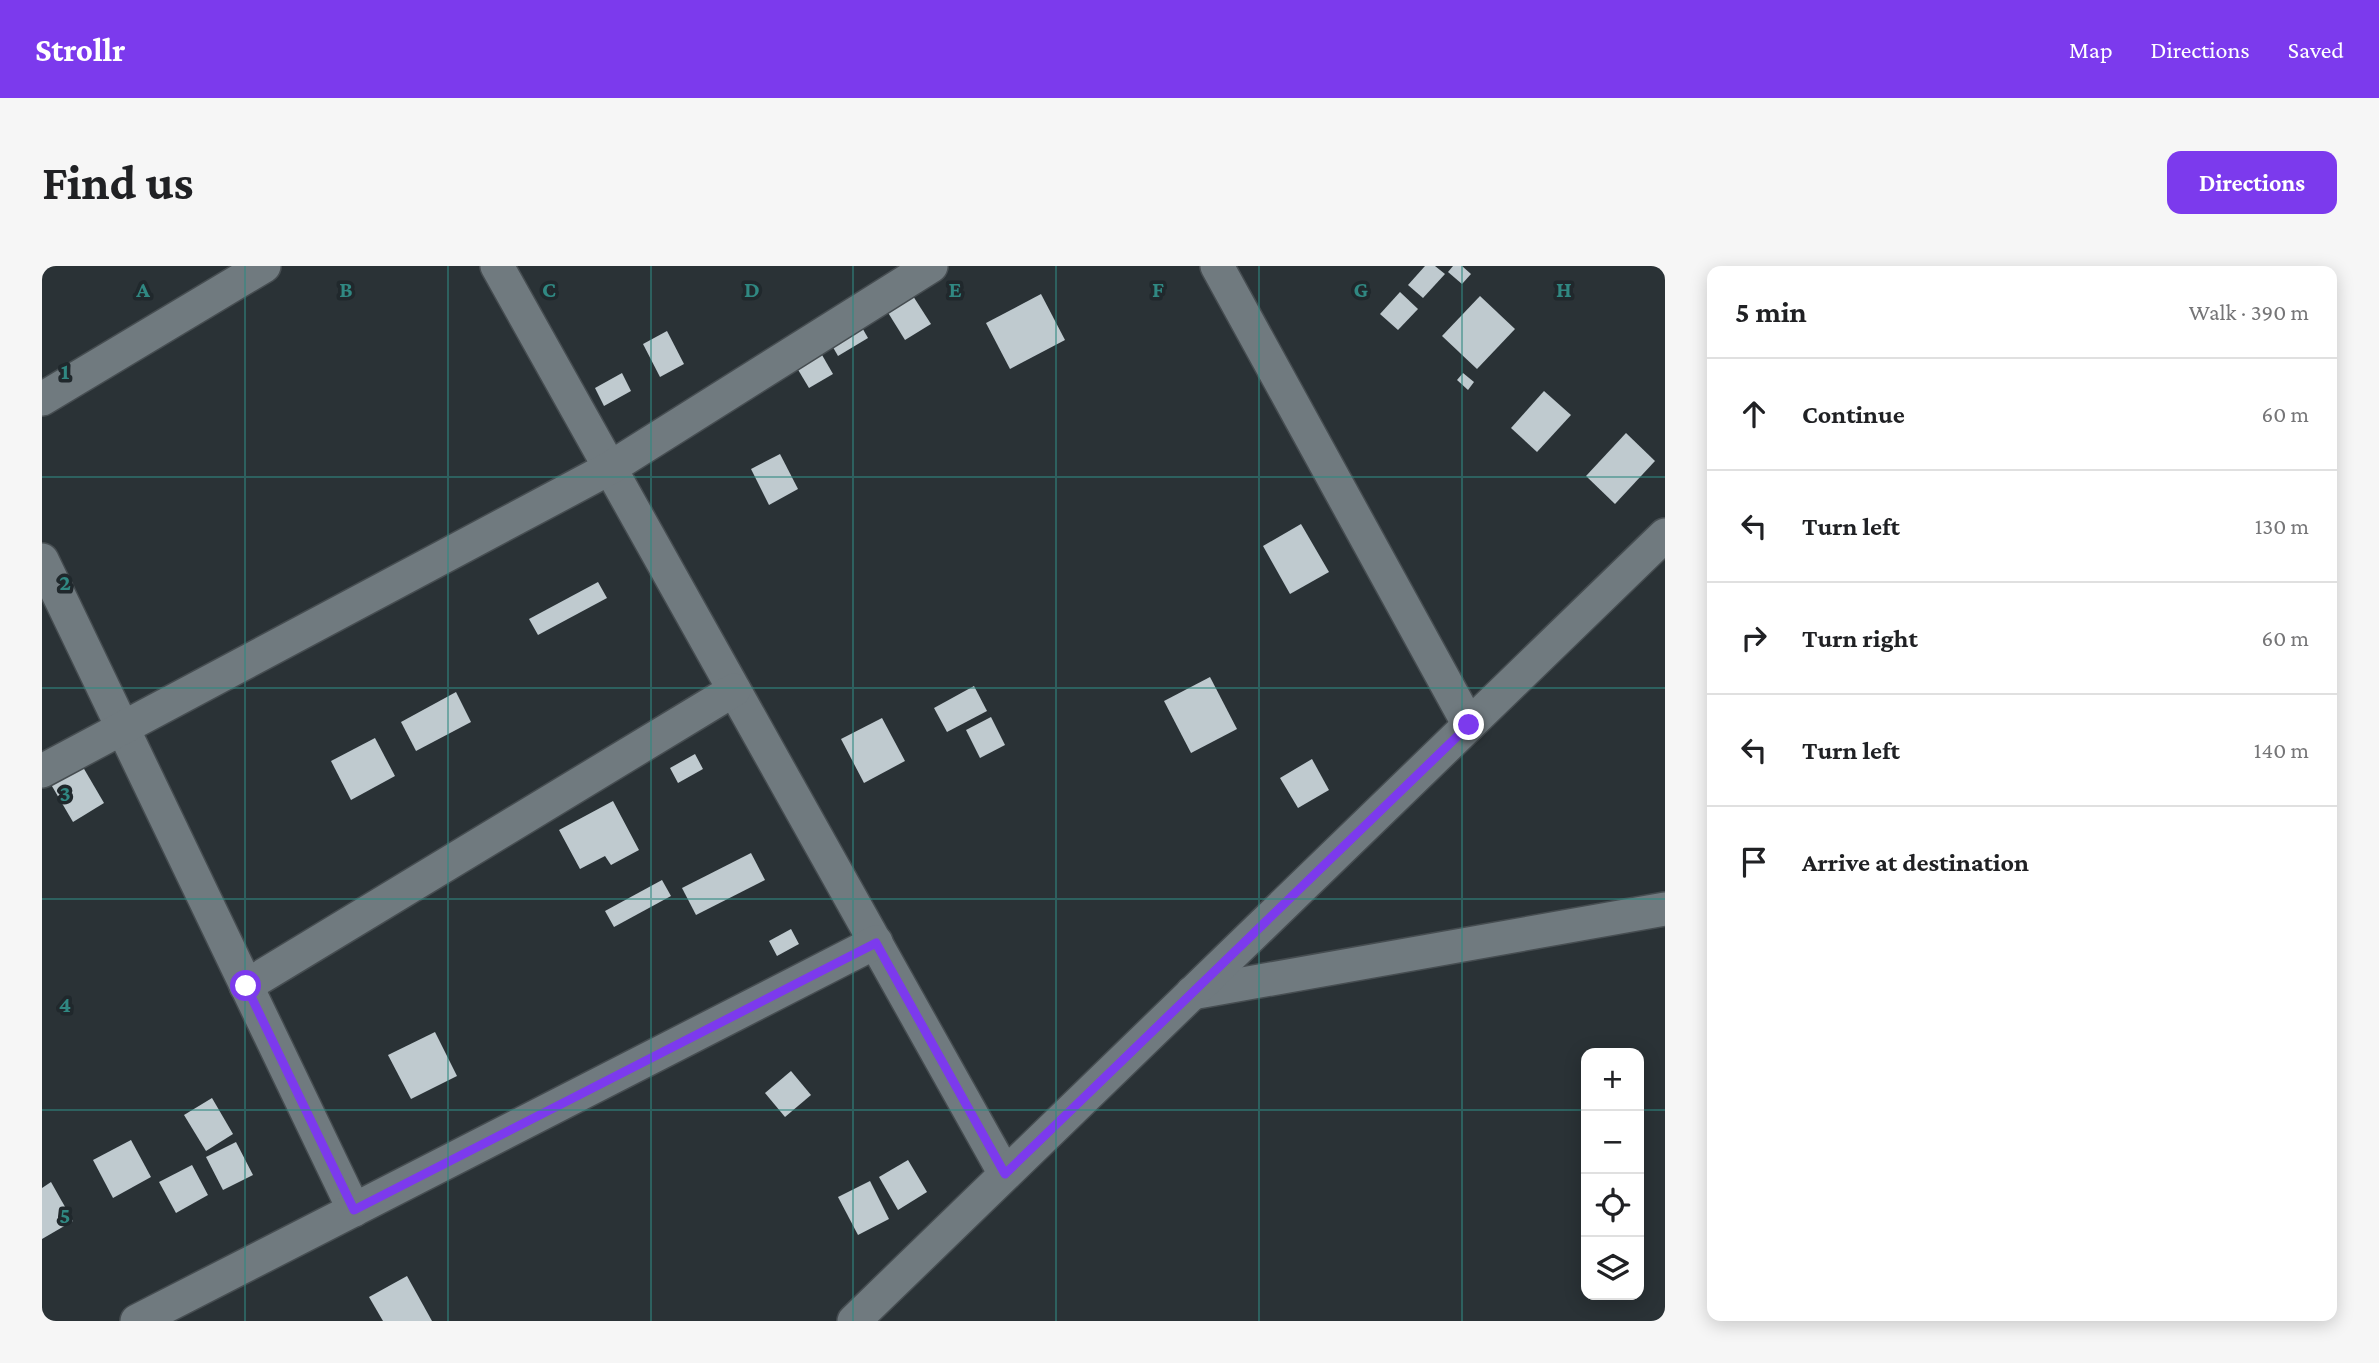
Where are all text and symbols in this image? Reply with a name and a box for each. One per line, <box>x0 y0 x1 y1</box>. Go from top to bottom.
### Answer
text: Strollr <box>35 31 125 68</box>
text: Map <box>2069 36 2113 63</box>
text: Directions <box>2151 36 2250 63</box>
text: Saved <box>2288 36 2344 63</box>
button: Directions <box>2167 151 2337 214</box>
text: Find us <box>42 155 194 210</box>
text: A <box>135 276 150 302</box>
text: B <box>339 276 353 302</box>
text: C <box>542 276 556 302</box>
text: D <box>744 276 760 302</box>
text: E <box>948 276 962 302</box>
text: F <box>1152 276 1164 302</box>
text: G <box>1354 276 1369 302</box>
text: H <box>1556 276 1572 302</box>
text: 5 min <box>1735 295 1807 328</box>
text: Walk · 390 m <box>2189 299 2309 325</box>
text: 1 <box>61 358 70 384</box>
icon: ahead <box>1735 395 1773 433</box>
text: Continue <box>1802 400 1905 429</box>
text: 60 m <box>2262 401 2309 427</box>
icon: left <box>1735 507 1773 545</box>
text: Turn left <box>1802 512 1900 541</box>
text: 130 m <box>2255 513 2309 539</box>
text: 2 <box>59 569 71 595</box>
icon: right <box>1735 619 1773 657</box>
text: Turn right <box>1802 624 1918 653</box>
text: 60 m <box>2262 625 2309 651</box>
route end <box>1453 709 1484 740</box>
icon: left <box>1735 731 1773 769</box>
text: Turn left <box>1802 736 1900 765</box>
text: 140 m <box>2254 737 2309 763</box>
text: 3 <box>59 780 71 806</box>
icon: arrive <box>1735 843 1773 881</box>
text: Arrive at destination <box>1802 848 2029 877</box>
route start <box>230 970 261 1001</box>
text: 4 <box>59 991 71 1017</box>
map controls <box>1581 1048 1644 1300</box>
button: + <box>1581 1048 1644 1111</box>
button: − <box>1581 1111 1644 1174</box>
button: locate <box>1581 1174 1644 1237</box>
text: 5 <box>59 1202 71 1228</box>
button: layers <box>1581 1237 1644 1300</box>

